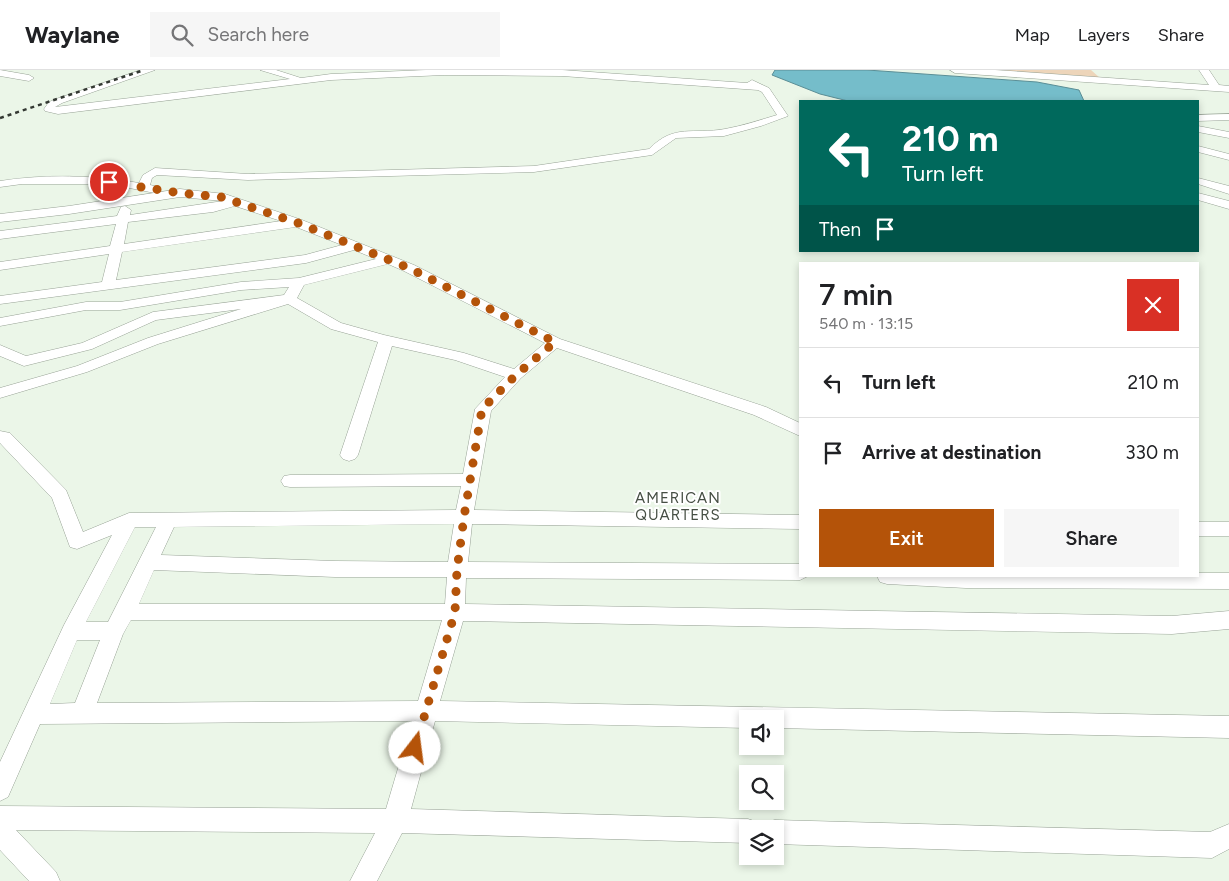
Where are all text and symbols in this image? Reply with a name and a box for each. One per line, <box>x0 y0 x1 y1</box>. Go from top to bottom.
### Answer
search box <box>150 12 500 57</box>
text: Waylane <box>25 20 120 49</box>
icon: search <box>168 21 196 49</box>
text: Search here <box>208 23 309 46</box>
text: Map <box>1015 24 1050 46</box>
text: Layers <box>1078 24 1130 46</box>
text: Share <box>1158 24 1204 46</box>
text: 210 m <box>902 118 999 160</box>
icon: left <box>819 120 884 185</box>
text: Turn left <box>902 160 984 187</box>
pin <box>88 161 130 203</box>
icon: arrive <box>95 168 123 196</box>
icon: arrive <box>871 215 899 243</box>
text: Then <box>819 218 861 241</box>
text: 7 min <box>819 276 893 313</box>
button: close <box>1127 279 1179 331</box>
text: 540 m · 13:15 <box>819 314 913 333</box>
icon: left <box>819 369 847 397</box>
text: Turn left <box>862 371 936 394</box>
text: 210 m <box>1127 371 1179 394</box>
icon: arrive <box>819 439 847 467</box>
text: Arrive at destination <box>862 441 1041 464</box>
text: 330 m <box>1125 441 1179 464</box>
district label: AMERICAN QUARTERS <box>635 489 721 524</box>
button: Exit <box>819 509 994 567</box>
button: Share <box>1004 509 1179 567</box>
map controls <box>739 710 784 865</box>
button: sound <box>739 710 784 755</box>
position arrow <box>388 721 440 773</box>
button: search <box>739 765 784 810</box>
button: layers <box>739 820 784 865</box>

